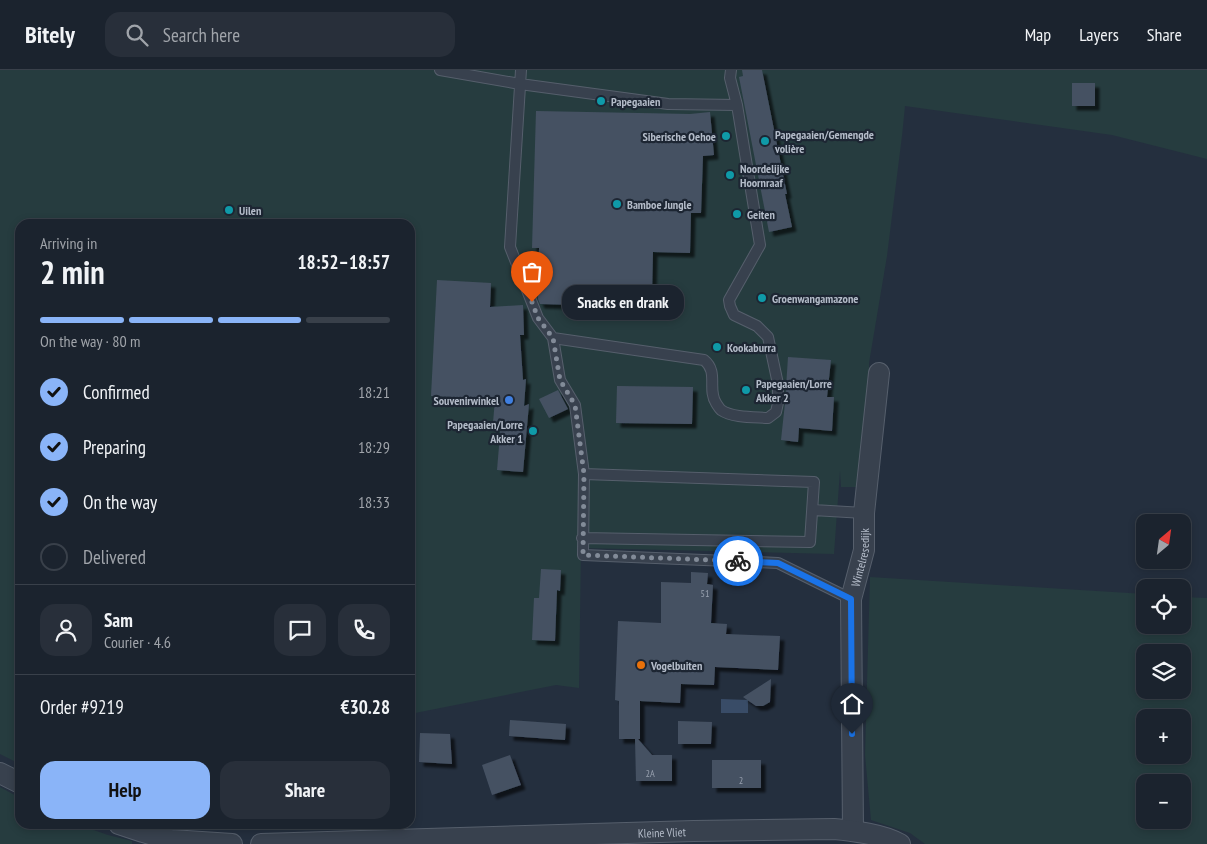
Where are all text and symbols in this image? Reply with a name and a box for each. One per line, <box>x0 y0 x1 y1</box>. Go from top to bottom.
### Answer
search box <box>105 12 455 57</box>
text: Bitely <box>25 19 75 50</box>
icon: search <box>123 21 151 49</box>
text: Search here <box>163 23 240 47</box>
text: Map <box>1025 23 1051 46</box>
text: Layers <box>1079 23 1119 46</box>
text: Share <box>1147 23 1182 46</box>
place label: Papegaaien <box>611 94 660 109</box>
marker: Papegaaien <box>595 95 607 107</box>
place label: Papegaaien/Gemengde volière <box>774 127 874 156</box>
place label: Siberische Oehoe <box>642 129 716 144</box>
marker: Siberische Oehoe <box>720 130 732 142</box>
marker: Papegaaien/Gemengde volière <box>759 135 771 147</box>
place label: Noordelijke Hoornraaf <box>740 161 789 190</box>
marker: Noordelijke Hoornraaf <box>724 169 736 181</box>
place label: Bamboe Jungle <box>627 197 692 212</box>
marker: Bamboe Jungle <box>611 198 623 210</box>
place label: Uilen <box>239 203 261 218</box>
marker: Uilen <box>223 204 235 216</box>
place label: Geiten <box>747 207 775 222</box>
marker: Geiten <box>731 208 743 220</box>
text: Arriving in <box>40 233 97 253</box>
text: 18:52–18:57 <box>297 250 390 274</box>
text: 2 min <box>40 251 105 293</box>
pin <box>511 251 553 302</box>
icon: bag <box>518 258 546 286</box>
callout: Snacks en drank <box>562 284 684 320</box>
place label: Groenwangamazone <box>772 291 858 306</box>
text: Snacks en drank <box>577 292 669 312</box>
marker: Groenwangamazone <box>756 292 768 304</box>
text: On the way · 80 m <box>40 331 140 351</box>
place label: Kookaburra <box>727 340 776 355</box>
marker: Kookaburra <box>711 341 723 353</box>
place label: Papegaaien/Lorre Akker 2 <box>755 376 832 405</box>
icon: check <box>40 378 68 406</box>
text: Confirmed <box>83 380 150 404</box>
text: 18:21 <box>358 382 390 402</box>
marker: Papegaaien/Lorre Akker 2 <box>740 384 752 396</box>
place label: Souvenirwinkel <box>433 393 499 408</box>
marker: Souvenirwinkel <box>503 394 515 406</box>
place label: Papegaaien/Lorre Akker 1 <box>447 417 523 446</box>
marker: Papegaaien/Lorre Akker 1 <box>527 425 539 437</box>
icon: check <box>40 433 68 461</box>
text: Preparing <box>83 435 146 459</box>
text: 18:29 <box>358 437 390 457</box>
icon: check <box>40 488 68 516</box>
text: On the way <box>83 490 157 514</box>
text: 18:33 <box>358 492 390 512</box>
north arrow <box>1136 514 1191 569</box>
map controls <box>1136 514 1191 829</box>
street label: Wintelresedijk <box>847 528 872 588</box>
courier <box>713 536 763 586</box>
text: Delivered <box>83 545 146 569</box>
icon: bike <box>724 547 752 575</box>
button: locate <box>1136 579 1191 634</box>
house number: 51 <box>701 587 710 600</box>
button: person <box>40 604 92 656</box>
button: chat <box>274 604 326 656</box>
button: phone <box>338 604 390 656</box>
text: Sam <box>104 608 133 632</box>
text: Courier · 4.6 <box>104 632 171 652</box>
button: layers <box>1136 644 1191 699</box>
place label: Vogelbuiten <box>650 658 702 673</box>
marker: Vogelbuiten <box>635 659 647 671</box>
pin <box>831 683 873 734</box>
icon: home <box>838 690 866 718</box>
text: Order #9219 <box>40 695 124 719</box>
text: €30.28 <box>341 695 390 719</box>
button: + <box>1136 709 1191 764</box>
button: Help <box>40 761 210 819</box>
button: Share <box>220 761 390 819</box>
house number: 2A <box>645 767 655 780</box>
house number: 2 <box>739 774 743 787</box>
button: − <box>1136 774 1191 829</box>
street label: Kleine Vliet <box>638 824 687 840</box>

